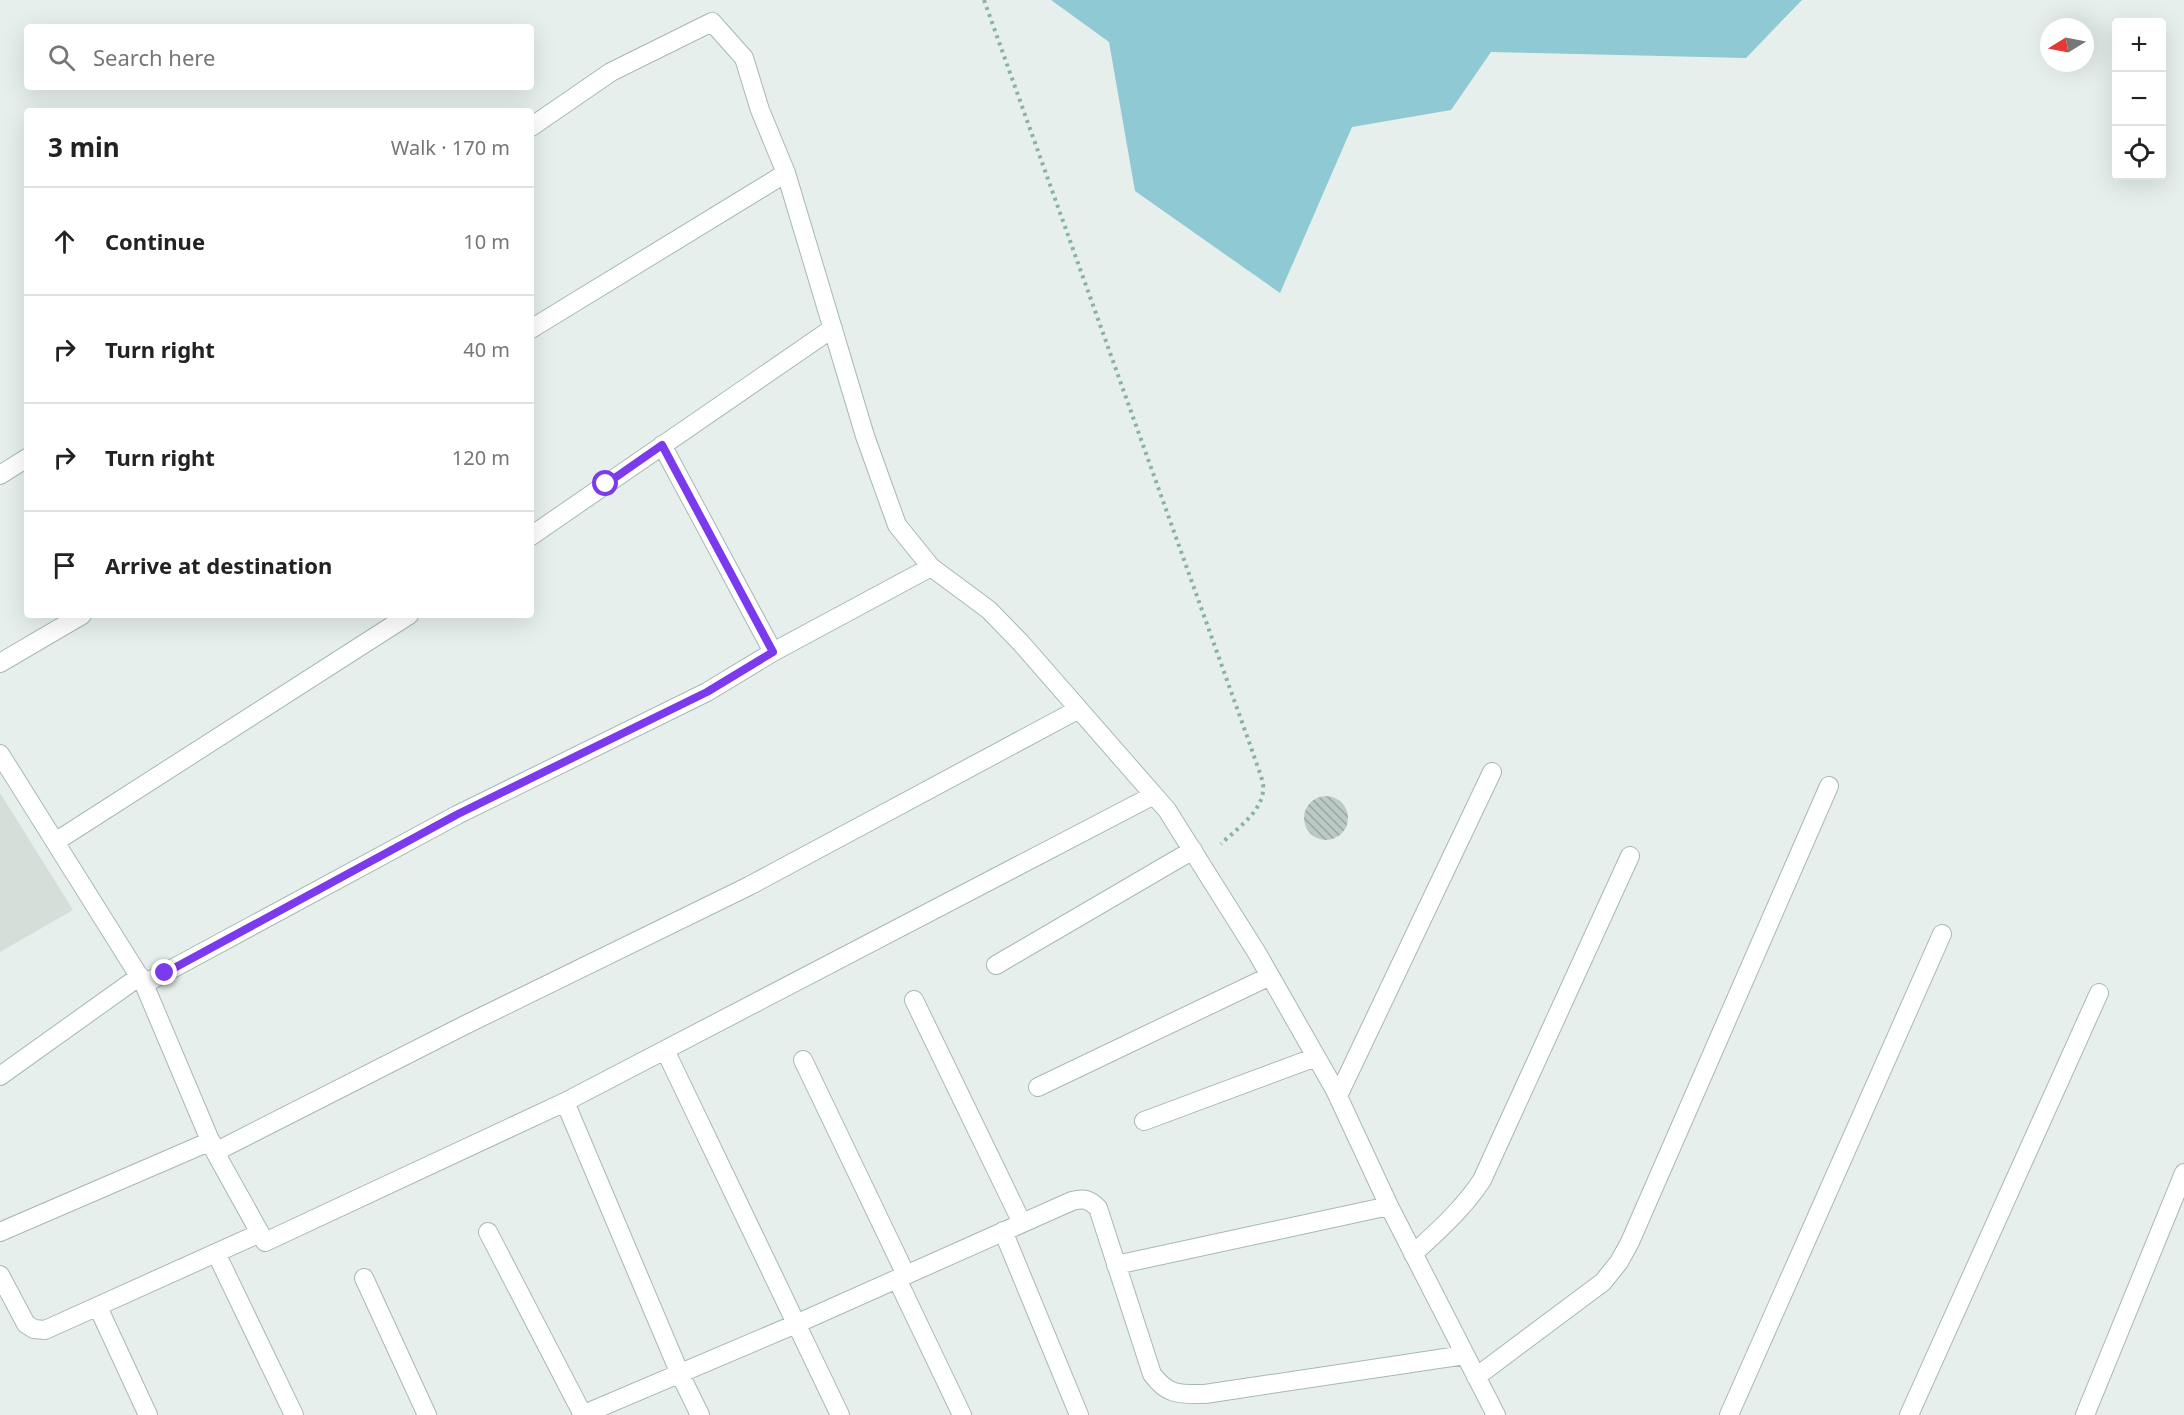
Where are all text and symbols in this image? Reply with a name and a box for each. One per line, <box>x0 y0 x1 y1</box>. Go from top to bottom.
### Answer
north arrow <box>2040 18 2094 72</box>
map controls <box>2112 18 2166 180</box>
button: + <box>2112 18 2166 72</box>
search box <box>24 24 534 90</box>
icon: search <box>45 41 78 74</box>
text: Search here <box>93 42 215 72</box>
button: − <box>2112 72 2166 126</box>
button: locate <box>2112 126 2166 180</box>
text: 3 min <box>48 129 120 165</box>
text: Walk · 170 m <box>391 134 510 161</box>
icon: ahead <box>48 225 81 258</box>
text: Continue <box>105 226 205 256</box>
text: 10 m <box>463 228 510 255</box>
icon: right <box>48 333 81 366</box>
text: Turn right <box>105 334 215 364</box>
text: 40 m <box>463 336 510 363</box>
icon: right <box>48 441 81 474</box>
text: Turn right <box>105 442 215 472</box>
text: 120 m <box>452 444 510 471</box>
route start <box>592 470 618 496</box>
icon: arrive <box>48 549 81 582</box>
text: Arrive at destination <box>105 550 332 580</box>
route end <box>151 959 177 985</box>

